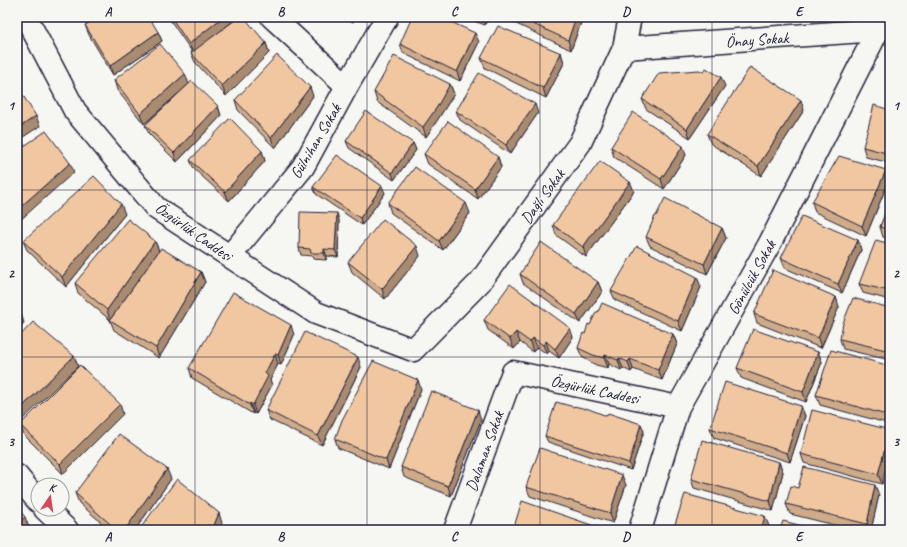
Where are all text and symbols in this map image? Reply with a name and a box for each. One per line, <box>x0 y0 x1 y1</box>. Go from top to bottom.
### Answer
text: A <box>105 4 113 20</box>
text: B <box>278 4 286 20</box>
text: C <box>451 4 459 20</box>
text: D <box>622 4 631 20</box>
text: E <box>796 4 805 20</box>
street label: Önay Sokak <box>725 28 790 52</box>
text: 1 <box>8 98 16 114</box>
text: 1 <box>893 98 901 114</box>
street label: Gülnihan Sokak <box>286 100 347 182</box>
street label: Dağlı Sokak <box>516 164 570 228</box>
street label: Özgürlük Caddesi <box>151 198 237 267</box>
street label: Gönülcük Sokak <box>723 236 781 318</box>
text: 2 <box>8 266 15 282</box>
text: 2 <box>893 266 900 282</box>
street label: Özgürlük Caddesi <box>549 371 643 409</box>
street label: Dalaman Sokak <box>461 407 509 494</box>
text: 3 <box>8 434 15 450</box>
text: 3 <box>893 434 900 450</box>
north arrow <box>30 477 70 517</box>
text: K <box>48 480 59 495</box>
text: A <box>105 529 113 545</box>
text: B <box>278 529 286 545</box>
text: C <box>451 529 459 545</box>
text: D <box>622 529 631 545</box>
text: E <box>796 529 805 545</box>

